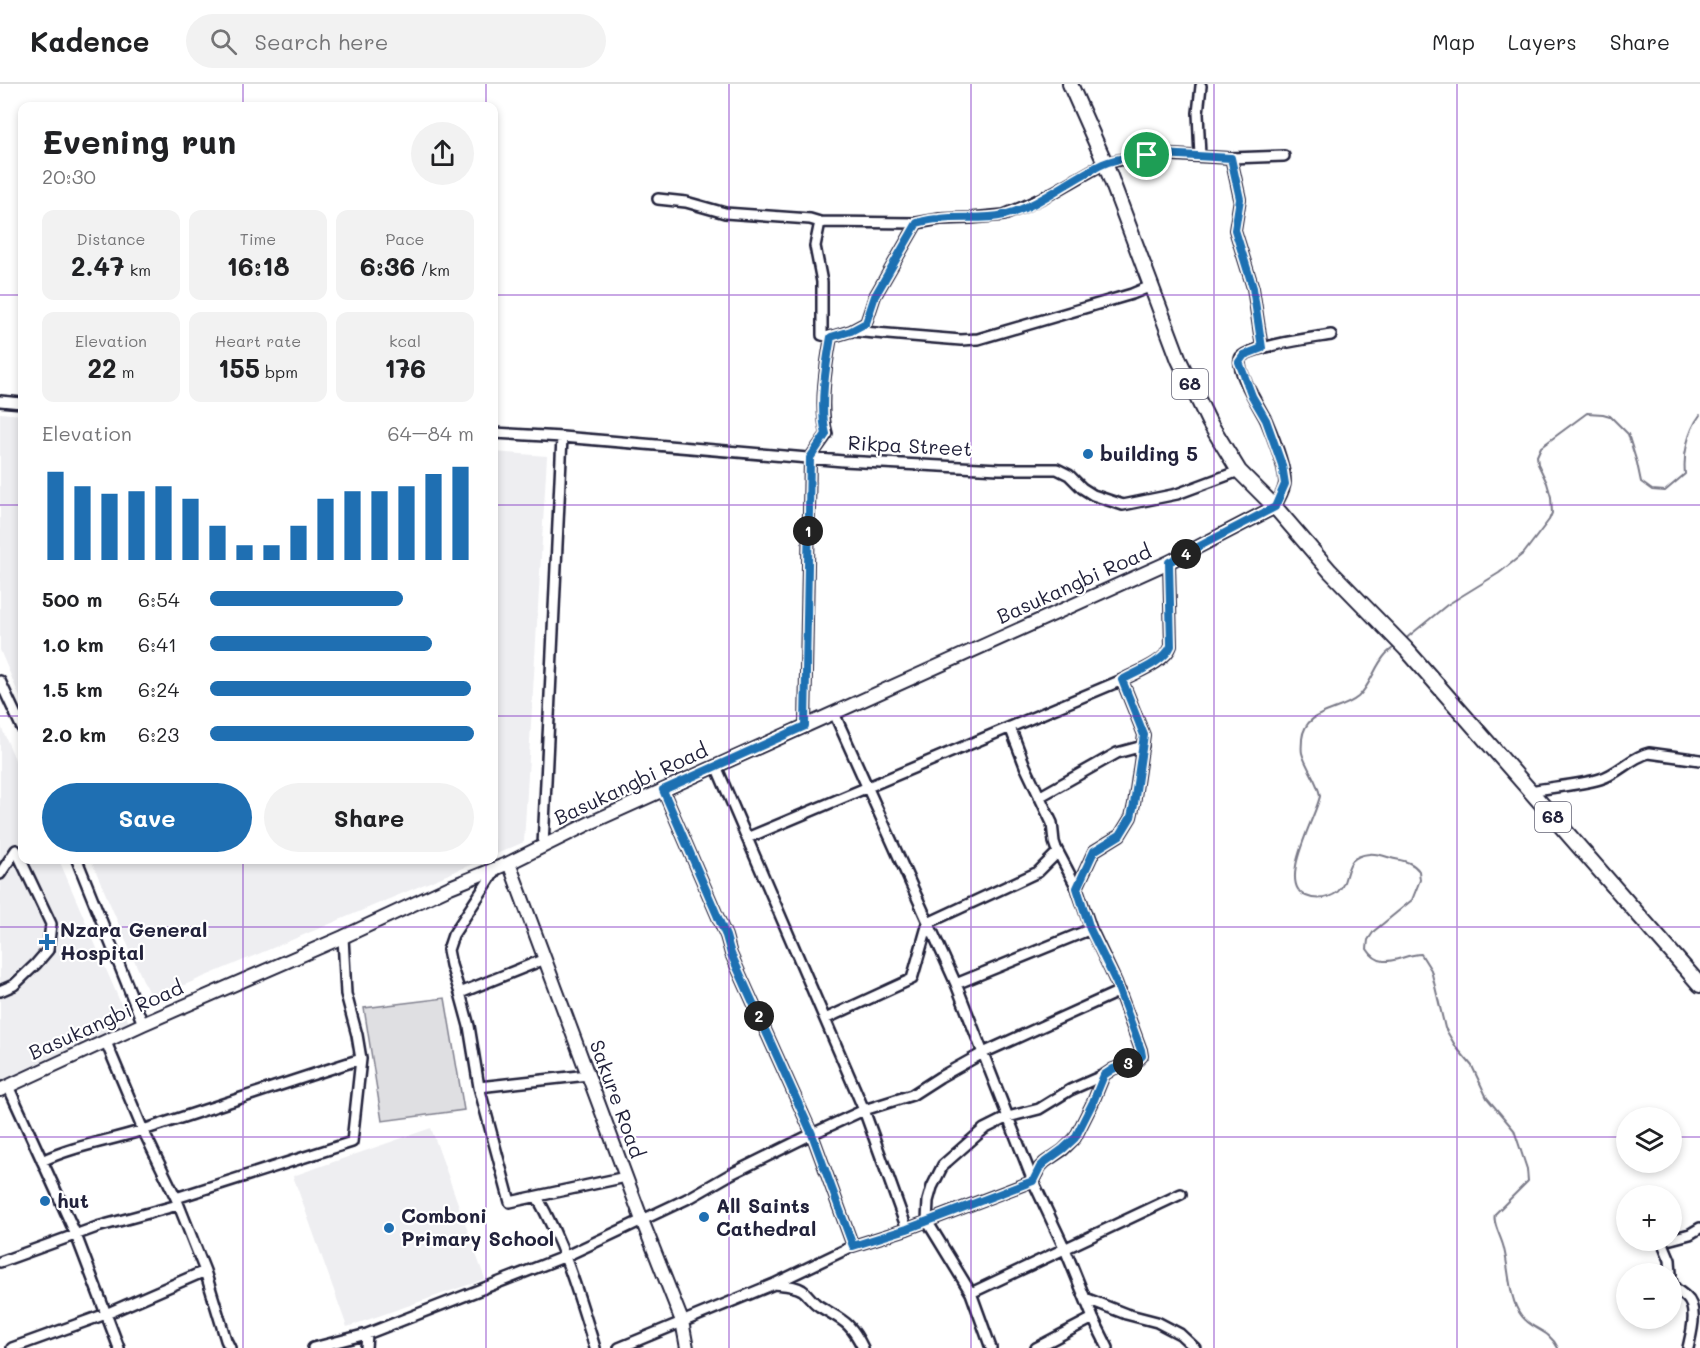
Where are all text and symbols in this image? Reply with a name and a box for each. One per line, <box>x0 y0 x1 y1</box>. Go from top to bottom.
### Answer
search box <box>186 14 606 68</box>
text: Kadence <box>30 23 150 59</box>
icon: search <box>207 25 240 58</box>
text: Search here <box>255 27 388 56</box>
text: Map <box>1432 28 1475 55</box>
text: Layers <box>1508 28 1577 55</box>
text: Share <box>1610 28 1670 55</box>
text: Evening run <box>42 119 236 162</box>
button: share <box>411 122 474 185</box>
pin <box>1121 129 1172 180</box>
icon: arrive <box>1130 138 1163 171</box>
text: 20:30 <box>42 163 96 189</box>
text: Distance <box>77 228 145 249</box>
text: Time <box>240 228 276 249</box>
text: Pace <box>385 228 425 249</box>
text: 2.47 <box>71 249 125 283</box>
text: 16:18 <box>226 249 290 283</box>
text: 6:36 <box>360 249 415 283</box>
text: km <box>125 259 151 280</box>
text: /km <box>415 259 450 280</box>
text: Elevation <box>75 330 147 351</box>
text: Heart rate <box>215 330 301 351</box>
text: kcal <box>389 330 421 351</box>
text: 22 <box>88 351 117 385</box>
text: 155 <box>218 351 260 385</box>
text: 176 <box>384 351 426 385</box>
text: m <box>117 361 134 382</box>
text: bpm <box>260 361 298 382</box>
road number: 68 <box>1172 369 1208 399</box>
text: Elevation <box>42 420 132 446</box>
text: 64–84 m <box>388 420 474 446</box>
street label: Rikpa Street <box>847 429 973 461</box>
place label: building 5 <box>1100 440 1198 466</box>
marker: building 5 <box>1081 447 1095 461</box>
pin: 1 <box>793 516 823 546</box>
text: 1 <box>804 520 812 541</box>
street label: Basukangbi Road <box>992 537 1155 629</box>
pin: 4 <box>1171 539 1201 569</box>
text: 4 <box>1181 543 1191 564</box>
text: 500 m <box>42 586 102 612</box>
text: 6:54 <box>138 586 180 612</box>
text: 1.0 km <box>42 631 104 657</box>
text: 6:41 <box>138 631 177 657</box>
text: 1.5 km <box>42 676 103 702</box>
text: 6:24 <box>138 676 179 702</box>
text: 2.0 km <box>42 721 106 747</box>
text: 6:23 <box>138 721 179 747</box>
street label: Basukangbi Road <box>550 736 711 830</box>
button: Save <box>42 783 252 852</box>
button: Share <box>264 783 474 852</box>
road number: 68 <box>1535 802 1571 832</box>
place label: Nzara General Hospital <box>60 916 207 965</box>
marker: Nzara General Hospital <box>38 933 56 951</box>
street label: Basukangbi Road <box>24 973 187 1065</box>
pin: 2 <box>744 1001 774 1031</box>
text: 2 <box>755 1005 763 1026</box>
street label: Sakure Road <box>585 1036 651 1161</box>
pin: 3 <box>1113 1048 1143 1078</box>
text: 3 <box>1123 1052 1133 1073</box>
map controls <box>1616 1107 1682 1329</box>
button: layers <box>1616 1107 1682 1173</box>
button: + <box>1616 1185 1682 1251</box>
place label: hut <box>57 1187 89 1213</box>
place label: All Saints Cathedral <box>716 1192 816 1241</box>
marker: hut <box>38 1194 52 1208</box>
place label: Comboni Primary School <box>401 1202 554 1251</box>
marker: All Saints Cathedral <box>697 1210 711 1224</box>
marker: Comboni Primary School <box>382 1221 396 1235</box>
button: − <box>1616 1263 1682 1329</box>

